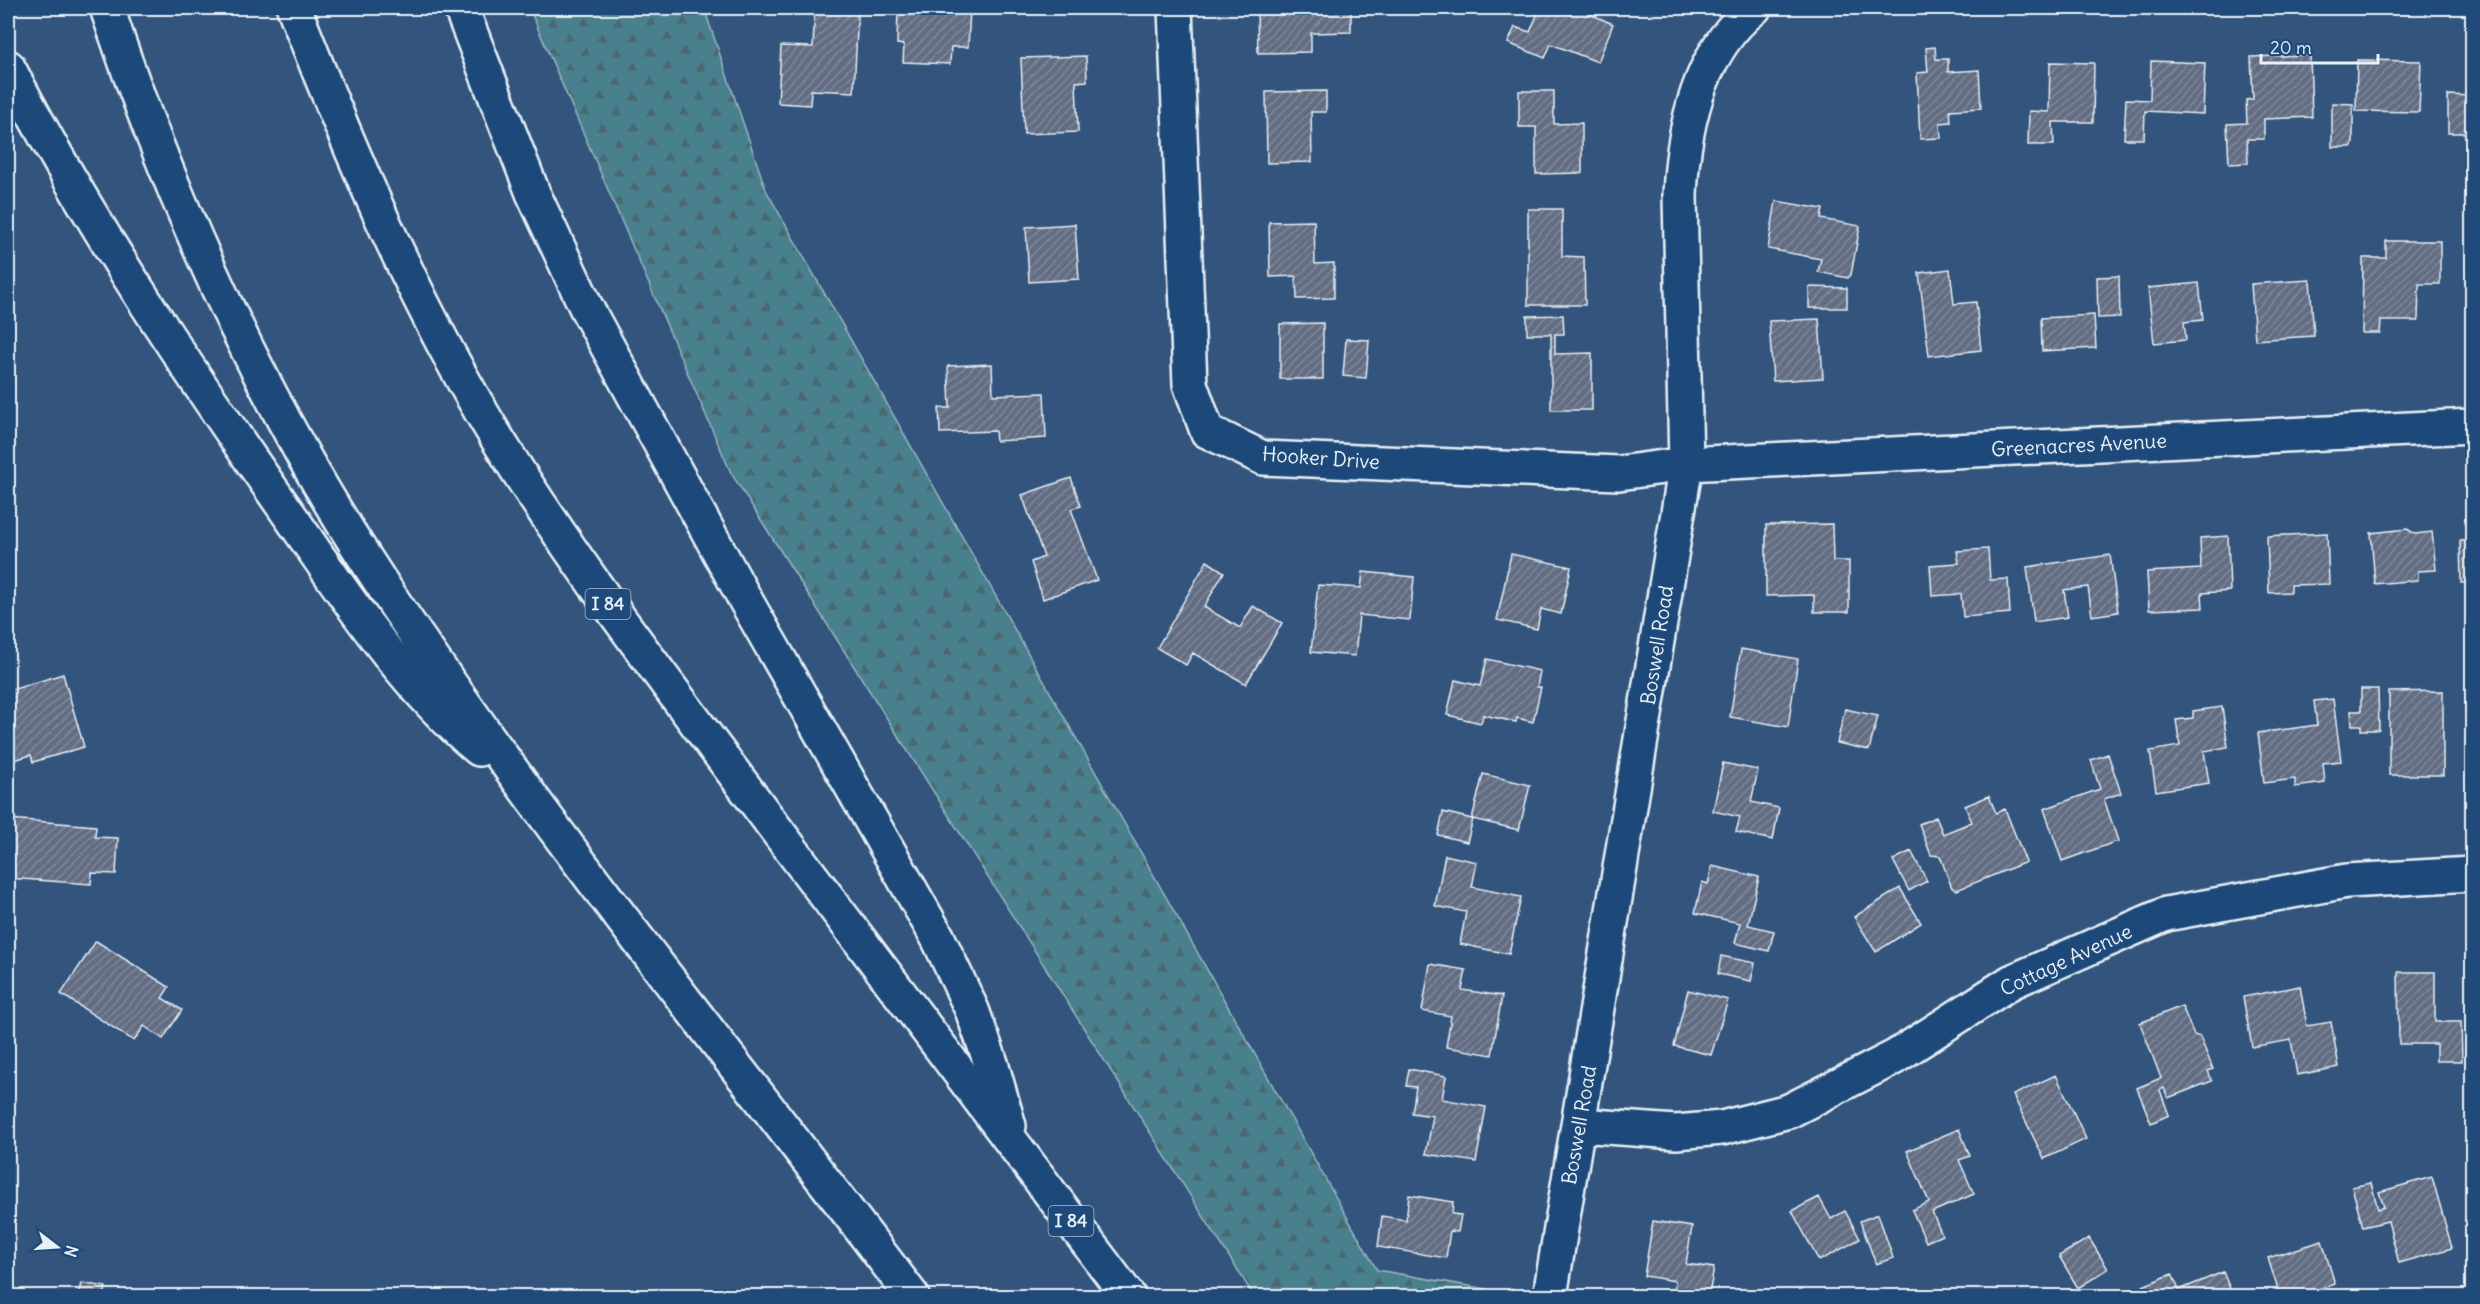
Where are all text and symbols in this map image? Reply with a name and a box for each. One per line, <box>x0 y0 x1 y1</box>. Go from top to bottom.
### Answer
scale bar <box>2261 27 2378 65</box>
text: 20 m <box>2270 36 2312 59</box>
street label: Greenacres Avenue <box>1990 427 2167 462</box>
street label: Hooker Drive <box>1261 441 1381 474</box>
street label: Boswell Road <box>1635 583 1678 706</box>
road number: I 84 <box>586 589 630 619</box>
street label: Cottage Avenue <box>1996 918 2136 1001</box>
street label: Boswell Road <box>1556 1063 1601 1186</box>
road number: I 84 <box>1048 1206 1094 1236</box>
north arrow <box>27 1217 87 1277</box>
text: N <box>60 1243 83 1260</box>

